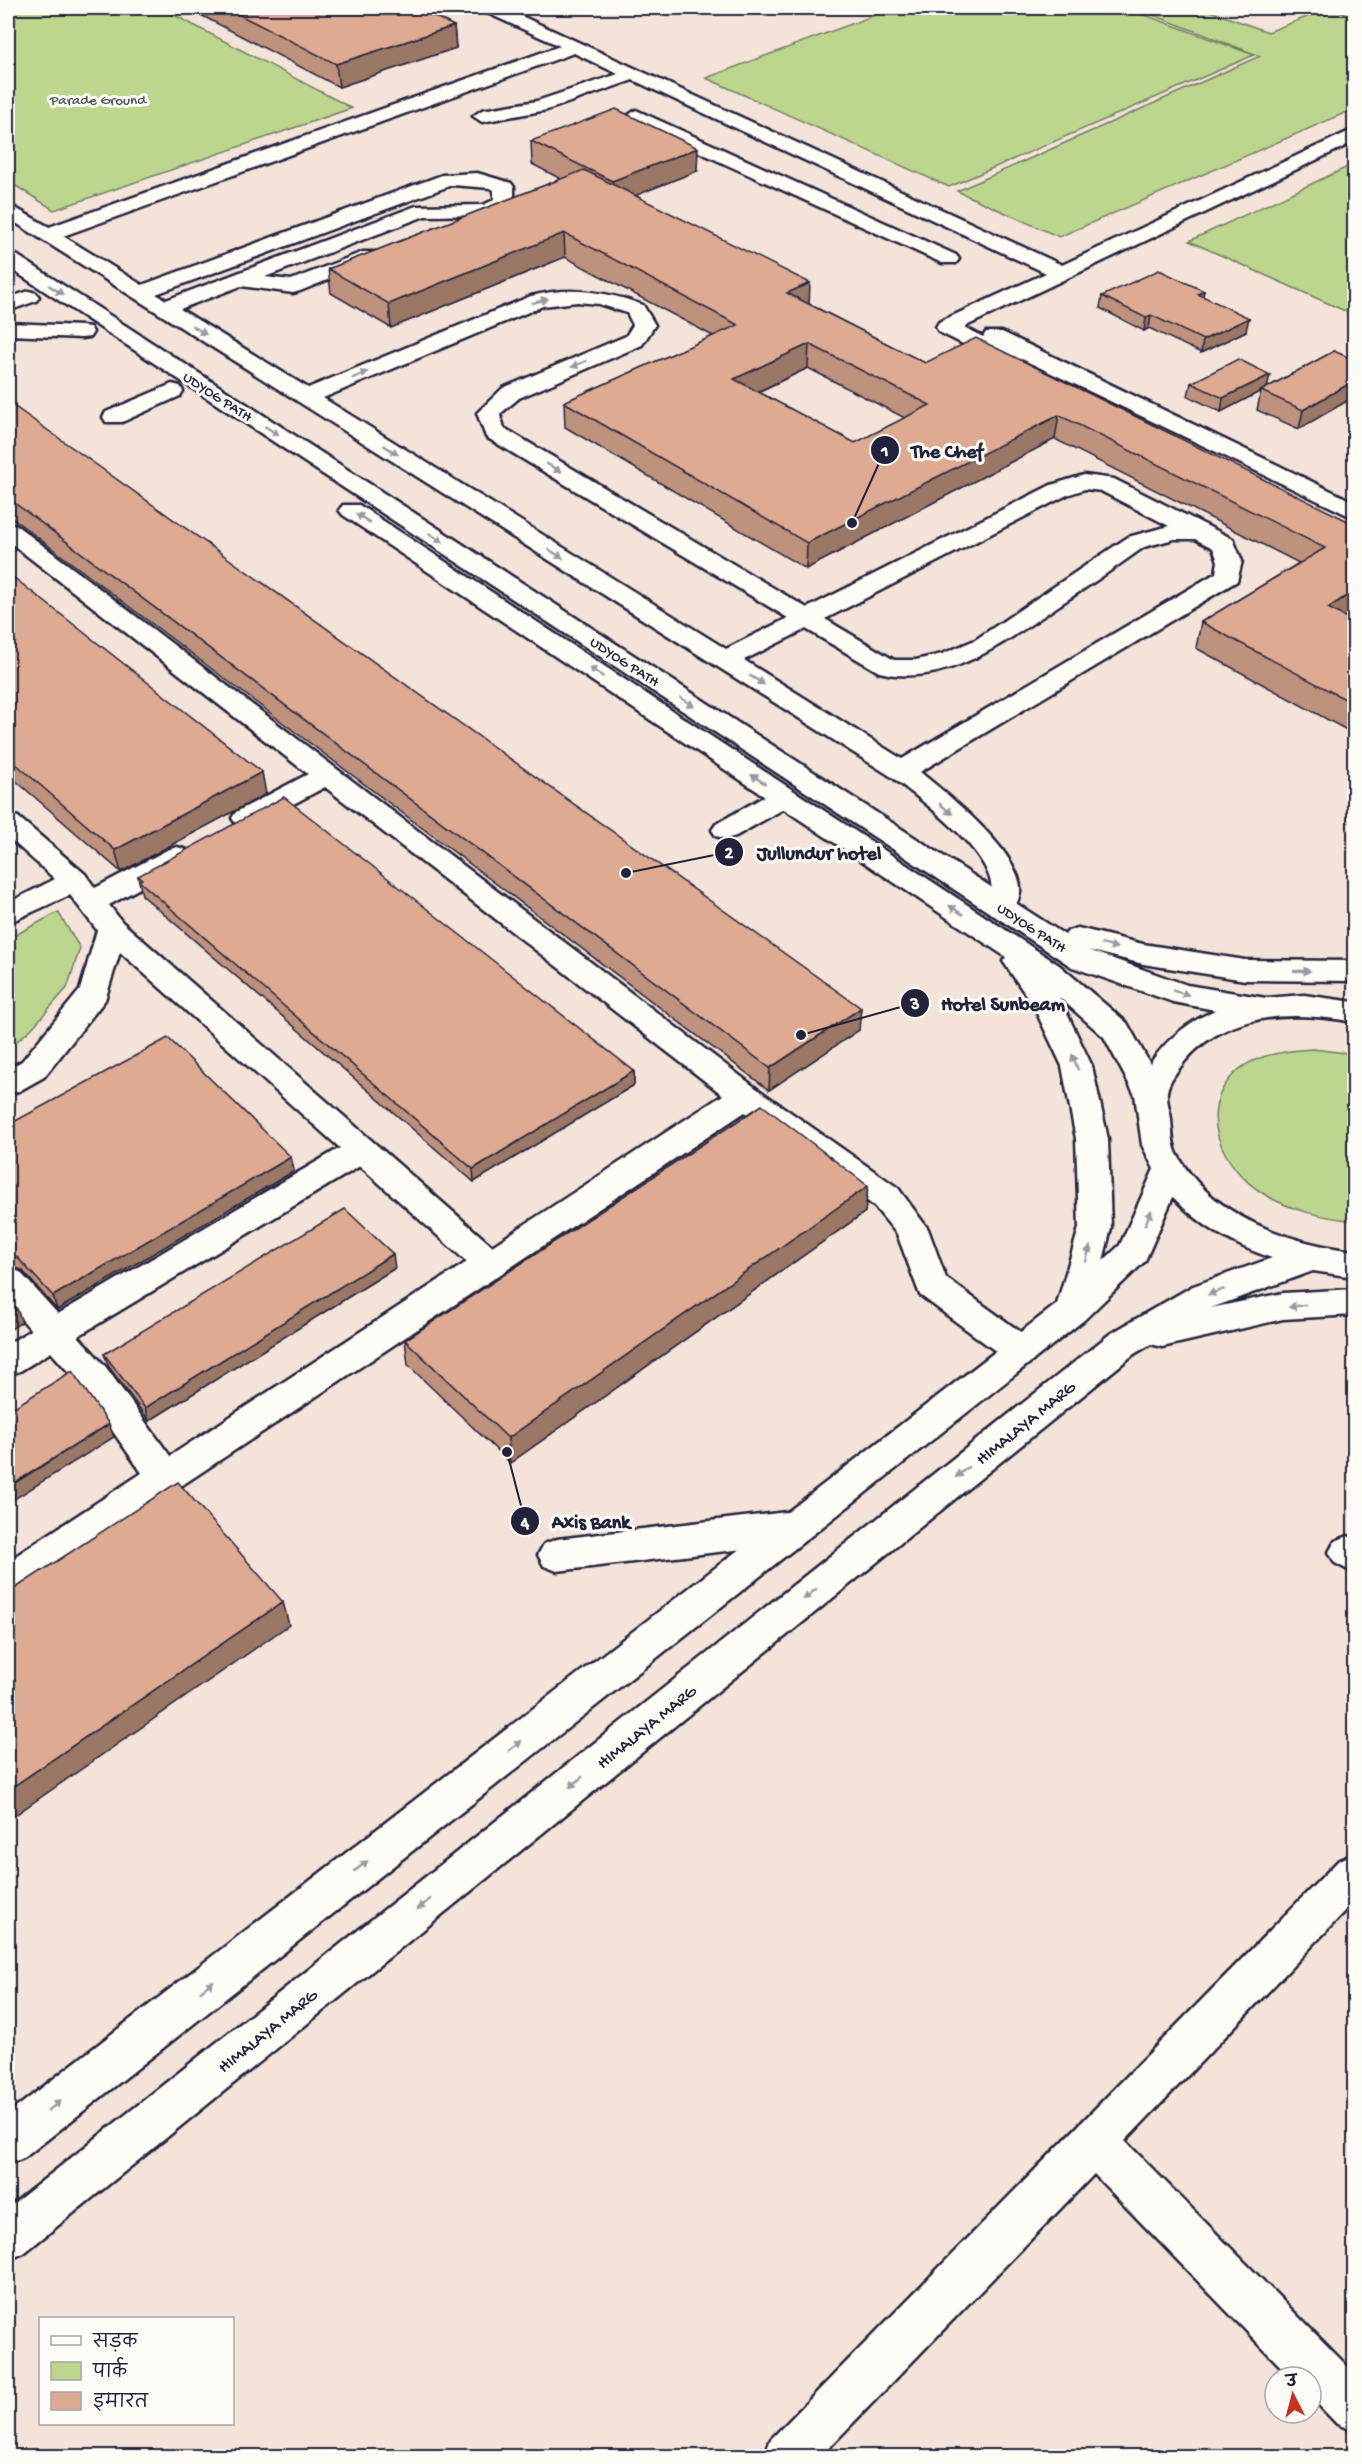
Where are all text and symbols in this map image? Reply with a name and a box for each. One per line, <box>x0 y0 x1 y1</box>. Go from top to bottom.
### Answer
park label: Parade Ground <box>49 92 147 110</box>
one-way arrow <box>48 284 64 296</box>
one-way arrow <box>531 296 549 305</box>
one-way arrow <box>191 325 207 336</box>
one-way arrow <box>570 360 588 369</box>
street label: UDYOG PATH <box>179 369 255 427</box>
one-way arrow <box>351 370 369 379</box>
one-way arrow <box>264 426 281 437</box>
callout: The Chef <box>870 431 995 469</box>
text: 1 <box>880 442 889 463</box>
text: The Chef <box>909 442 985 465</box>
one-way arrow <box>383 445 399 456</box>
one-way arrow <box>546 462 563 472</box>
one-way arrow <box>355 513 371 524</box>
one-way arrow <box>428 532 444 543</box>
one-way arrow <box>548 549 564 560</box>
street label: UDYOG PATH <box>586 634 662 692</box>
one-way arrow <box>588 666 604 678</box>
one-way arrow <box>749 674 765 685</box>
one-way arrow <box>679 696 695 707</box>
one-way arrow <box>750 774 767 785</box>
one-way arrow <box>938 802 953 815</box>
callout: Jullundur hotel <box>714 833 893 871</box>
text: 2 <box>725 844 734 865</box>
text: Jullundur hotel <box>756 844 882 867</box>
street label: UDYOG PATH <box>993 900 1069 958</box>
one-way arrow <box>948 905 964 916</box>
one-way arrow <box>1100 942 1119 952</box>
one-way arrow <box>1293 966 1312 976</box>
callout: Hotel Sunbeam <box>900 984 1077 1022</box>
one-way arrow <box>1172 989 1190 998</box>
text: 3 <box>909 995 920 1016</box>
text: Hotel Sunbeam <box>941 995 1066 1018</box>
one-way arrow <box>1070 1053 1080 1071</box>
one-way arrow <box>1143 1209 1153 1227</box>
one-way arrow <box>1083 1245 1093 1263</box>
one-way arrow <box>1207 1287 1225 1297</box>
one-way arrow <box>1287 1302 1306 1311</box>
street label: HIMALAYA MARG <box>973 1377 1081 1471</box>
one-way arrow <box>954 1466 970 1479</box>
callout: Axis Bank <box>510 1502 642 1540</box>
text: Axis Bank <box>551 1513 632 1536</box>
text: 4 <box>520 1514 530 1535</box>
one-way arrow <box>802 1588 818 1601</box>
street label: HIMALAYA MARG <box>594 1681 702 1775</box>
one-way arrow <box>507 1740 522 1752</box>
one-way arrow <box>568 1775 584 1788</box>
one-way arrow <box>353 1859 369 1872</box>
one-way arrow <box>416 1897 431 1909</box>
one-way arrow <box>200 1980 215 1992</box>
street label: HIMALAYA MARG <box>215 1985 323 2079</box>
one-way arrow <box>46 2100 61 2112</box>
legend <box>39 2317 234 2425</box>
text: सड़क <box>92 2333 138 2354</box>
text: पार्क <box>92 2357 128 2384</box>
north arrow <box>1263 2365 1323 2425</box>
text: उ <box>1284 2373 1299 2394</box>
text: इमारत <box>93 2392 149 2414</box>

